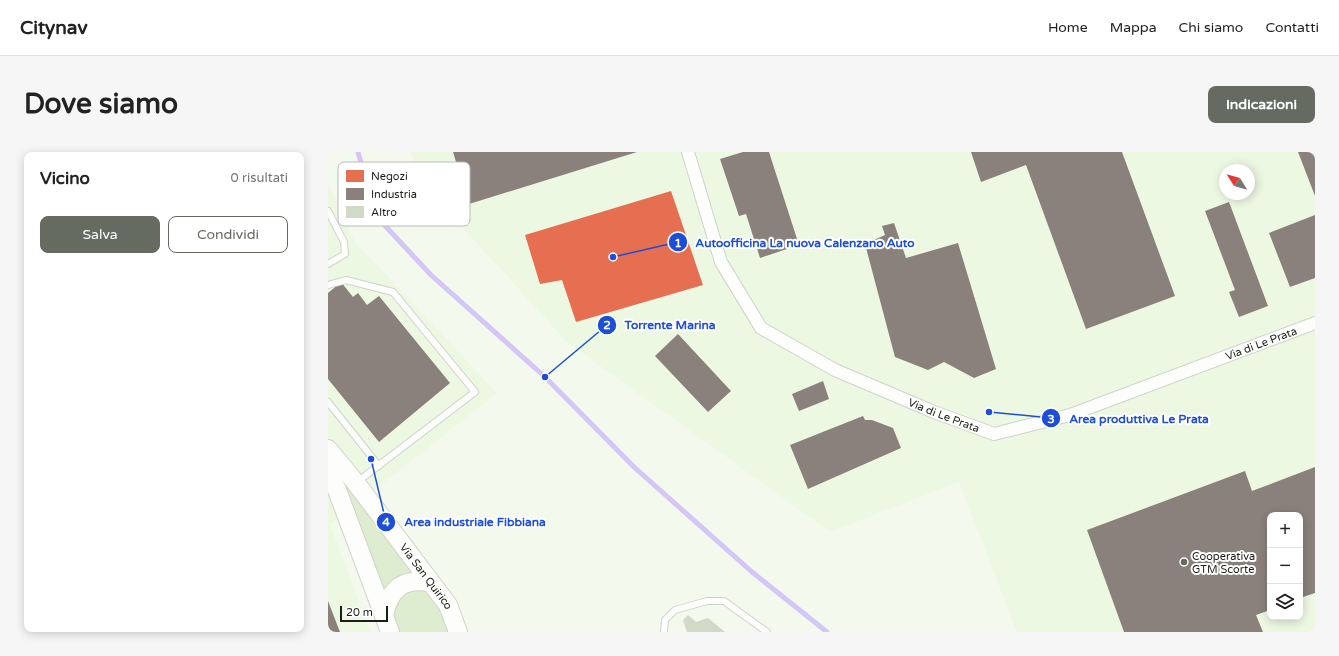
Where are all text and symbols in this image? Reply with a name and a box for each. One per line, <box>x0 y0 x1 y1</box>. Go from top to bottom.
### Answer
text: Citynav <box>20 17 87 39</box>
text: Home <box>1048 19 1088 36</box>
text: Mappa <box>1110 19 1157 36</box>
text: Chi siamo <box>1179 19 1243 36</box>
text: Contatti <box>1265 19 1319 36</box>
button: Indicazioni <box>1208 86 1315 123</box>
text: Dove siamo <box>24 87 178 121</box>
legend <box>338 162 470 226</box>
north arrow <box>1219 164 1255 200</box>
text: Vicino <box>40 168 90 189</box>
text: 0 risultati <box>231 170 288 186</box>
text: Negozi <box>371 170 408 183</box>
text: Industria <box>371 188 417 201</box>
text: Altro <box>371 206 397 219</box>
button: Salva <box>40 216 160 253</box>
button: Condividi <box>168 216 288 253</box>
callout: Autoofficina La nuova Calenzano Auto <box>668 230 923 254</box>
text: 1 <box>674 236 682 250</box>
text: Autoofficina La nuova Calenzano Auto <box>695 236 915 250</box>
callout: Torrente Marina <box>597 313 724 337</box>
text: 2 <box>603 318 611 332</box>
text: Torrente Marina <box>623 318 716 332</box>
street label: Via di Le Prata <box>1224 324 1299 363</box>
street label: Via di Le Prata <box>906 395 981 435</box>
callout: Area produttiva Le Prata <box>1041 406 1217 430</box>
text: 3 <box>1047 412 1055 426</box>
text: Area produttiva Le Prata <box>1069 412 1209 427</box>
callout: Area industriale Fibbiana <box>376 510 554 534</box>
map controls <box>1267 512 1303 620</box>
button: + <box>1267 512 1303 548</box>
text: 4 <box>382 515 390 529</box>
text: Area industriale Fibbiana <box>404 515 546 529</box>
street label: Via San Quirico <box>397 541 456 611</box>
button: − <box>1267 548 1303 584</box>
place label: Cooperativa GTM Scorte <box>1192 550 1255 576</box>
marker: Cooperativa GTM Scorte <box>1179 557 1189 567</box>
button: layers <box>1267 584 1303 620</box>
scale bar <box>340 604 388 623</box>
text: 20 m <box>346 606 373 619</box>

